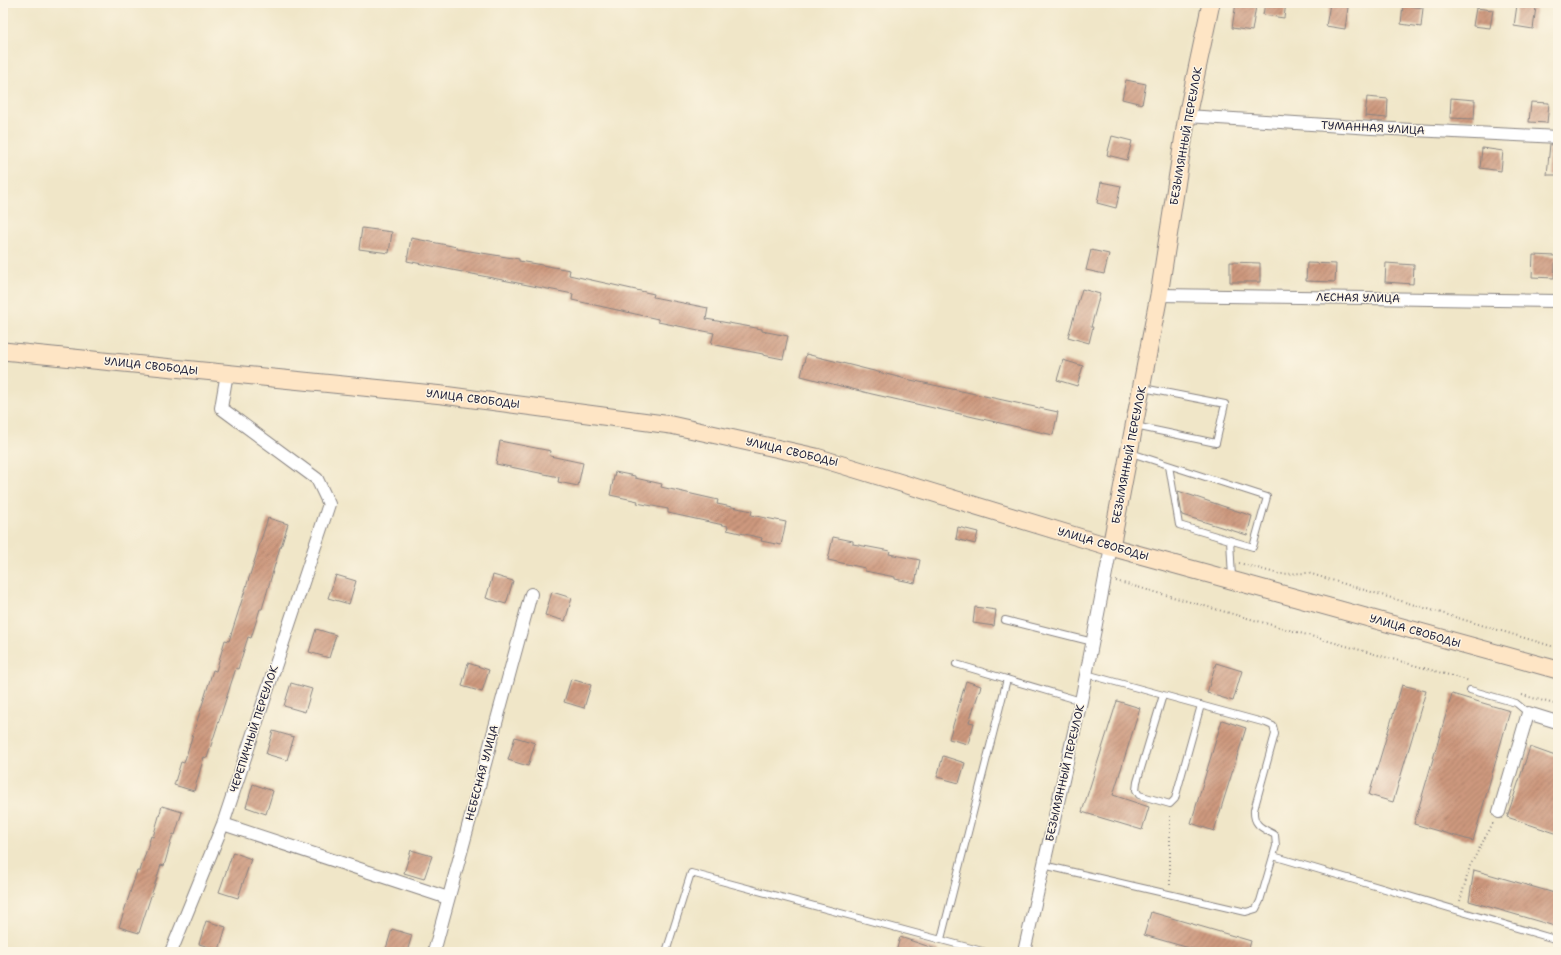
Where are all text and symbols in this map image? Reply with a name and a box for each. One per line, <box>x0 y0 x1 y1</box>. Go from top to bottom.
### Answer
street label: БЕЗЫМЯННЫЙ ПЕРЕУЛОК <box>1165 65 1206 206</box>
street label: ТУМАННАЯ УЛИЦА <box>1321 118 1425 138</box>
street label: ЛЕСНАЯ УЛИЦА <box>1316 290 1400 306</box>
street label: УЛИЦА СВОБОДЫ <box>103 354 199 378</box>
street label: БЕЗЫМЯННЫЙ ПЕРЕУЛОК <box>1107 384 1150 525</box>
street label: УЛИЦА СВОБОДЫ <box>425 386 521 412</box>
street label: УЛИЦА СВОБОДЫ <box>744 434 840 470</box>
street label: УЛИЦА СВОБОДЫ <box>1056 524 1150 564</box>
street label: УЛИЦА СВОБОДЫ <box>1368 611 1462 651</box>
street label: ЧЕРЕПИЧНЫЙ ПЕРЕУЛОК <box>225 663 282 795</box>
street label: БЕЗЫМЯННЫЙ ПЕРЕУЛОК <box>1041 703 1088 843</box>
street label: НЕБЕСНАЯ УЛИЦА <box>462 723 502 823</box>

